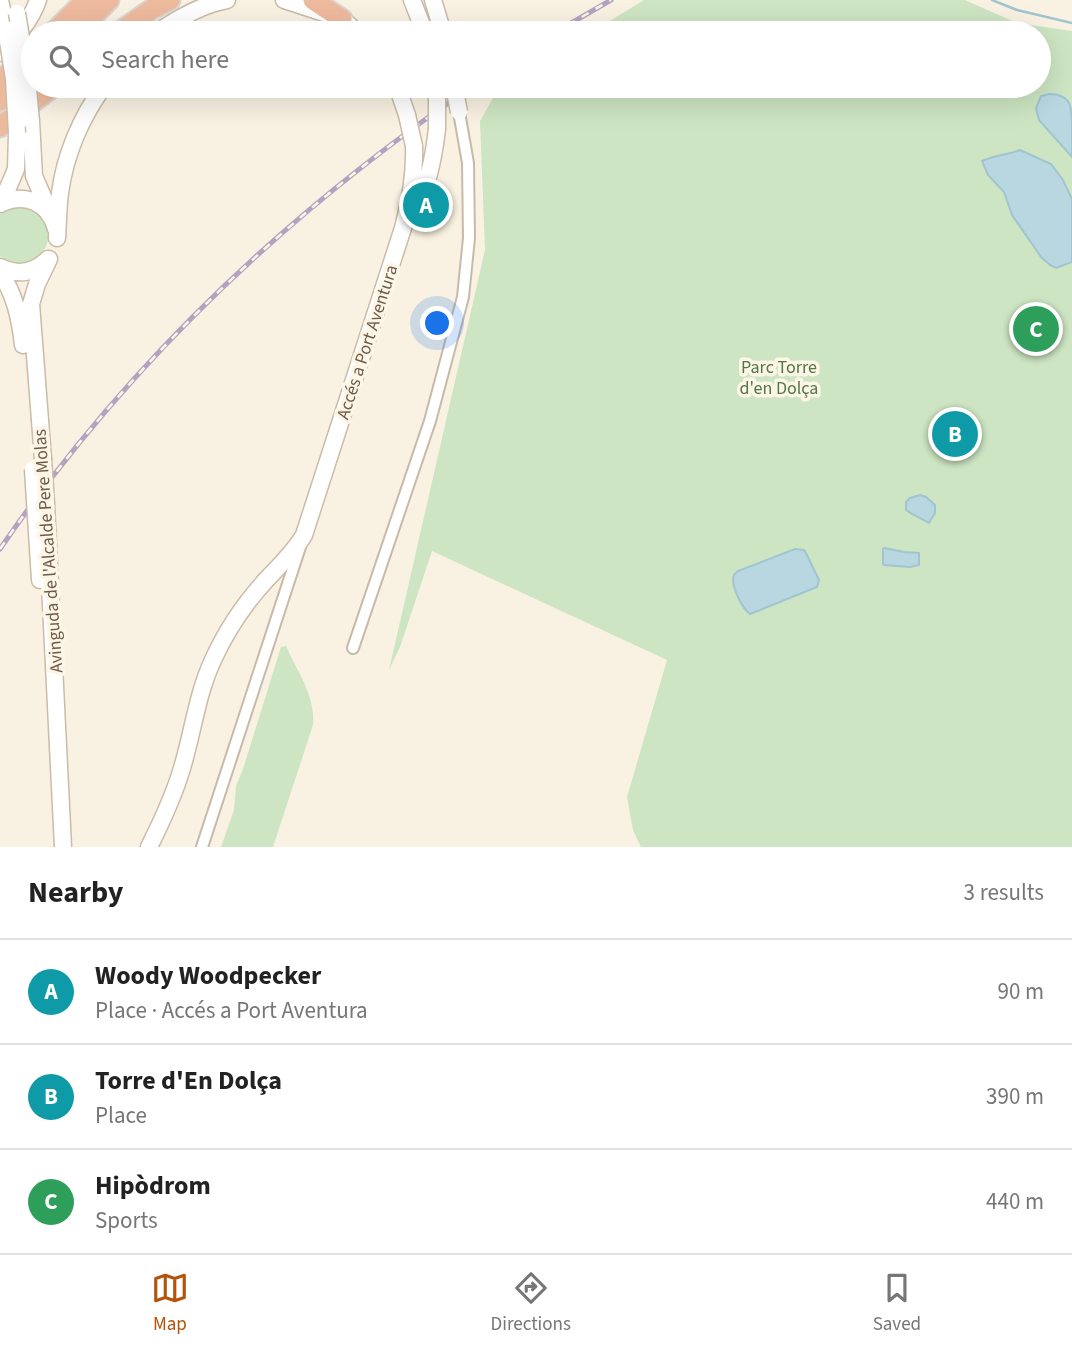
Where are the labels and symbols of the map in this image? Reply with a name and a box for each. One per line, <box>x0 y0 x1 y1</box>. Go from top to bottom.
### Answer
pin: A <box>403 179 449 231</box>
street label: Accés a Port Aventura <box>331 262 404 423</box>
pin: C <box>1013 303 1059 355</box>
your location <box>420 306 454 340</box>
park label: Parc Torre d'en Dolça <box>740 355 818 401</box>
pin: B <box>932 408 978 460</box>
street label: Avinguda de l'Alcalde Pere Molas <box>28 428 69 674</box>

